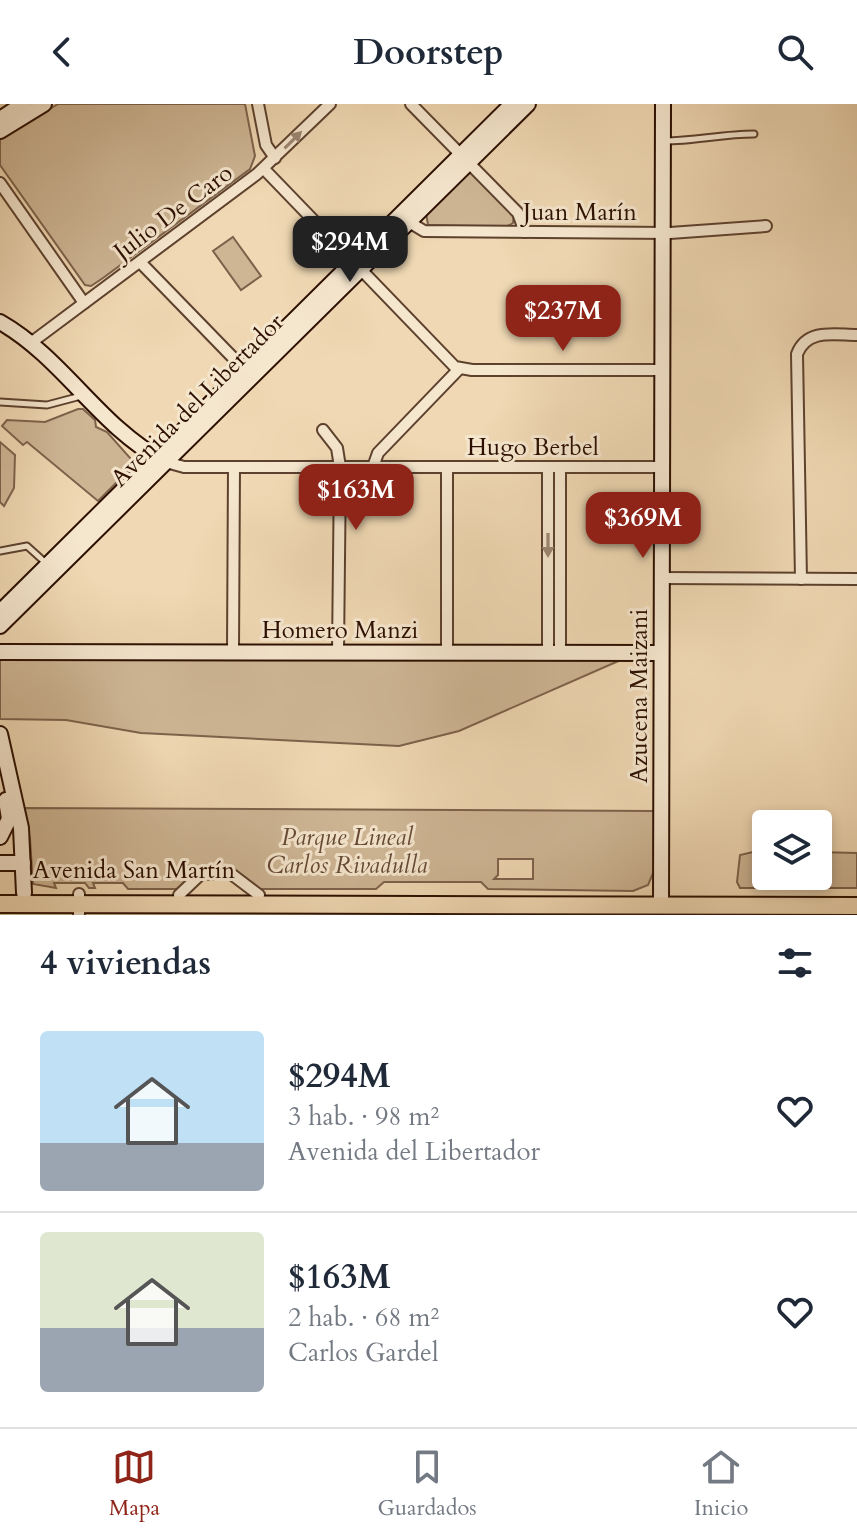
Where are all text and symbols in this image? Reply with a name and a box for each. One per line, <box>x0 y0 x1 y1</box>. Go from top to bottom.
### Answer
text: Doorstep <box>353 28 504 77</box>
icon: back <box>40 30 84 74</box>
icon: search <box>773 30 817 74</box>
one-way arrow <box>283 131 302 150</box>
street label: Julio De Caro <box>105 157 240 270</box>
street label: Juan Marín <box>520 196 637 229</box>
pin: $294M <box>294 216 406 284</box>
text: $294M <box>311 224 389 259</box>
pin: $237M <box>507 285 619 353</box>
text: $237M <box>524 293 602 328</box>
street label: Avenida del Libertador <box>103 306 291 494</box>
street label: Hugo Berbel <box>467 431 599 464</box>
pin: $163M <box>300 464 412 532</box>
text: $163M <box>317 472 395 507</box>
pin: $369M <box>587 492 699 560</box>
text: $369M <box>604 500 682 535</box>
one-way arrow <box>542 533 554 558</box>
street label: Azucena Maizani <box>623 609 656 783</box>
street label: Homero Manzi <box>262 614 418 647</box>
map controls <box>752 810 832 890</box>
button: layers <box>752 810 832 890</box>
park label: Parque Lineal Carlos Rivadulla <box>267 821 428 882</box>
street label: Avenida San Martín <box>33 854 235 887</box>
text: 4 viviendas <box>40 940 211 986</box>
icon: filters <box>773 941 817 985</box>
text: $294M <box>288 1053 391 1099</box>
icon: home <box>104 1063 200 1159</box>
icon: heart <box>773 1089 817 1133</box>
text: 3 hab. · 98 m² <box>288 1099 439 1134</box>
text: Avenida del Libertador <box>288 1134 540 1169</box>
text: $163M <box>288 1254 391 1300</box>
icon: home <box>104 1264 200 1360</box>
icon: heart <box>773 1290 817 1334</box>
text: 2 hab. · 68 m² <box>288 1300 439 1335</box>
text: Carlos Gardel <box>288 1335 439 1370</box>
tab: Mapa <box>109 1445 160 1523</box>
tab: Guardados <box>377 1445 477 1523</box>
tab: Inicio <box>694 1445 748 1523</box>

